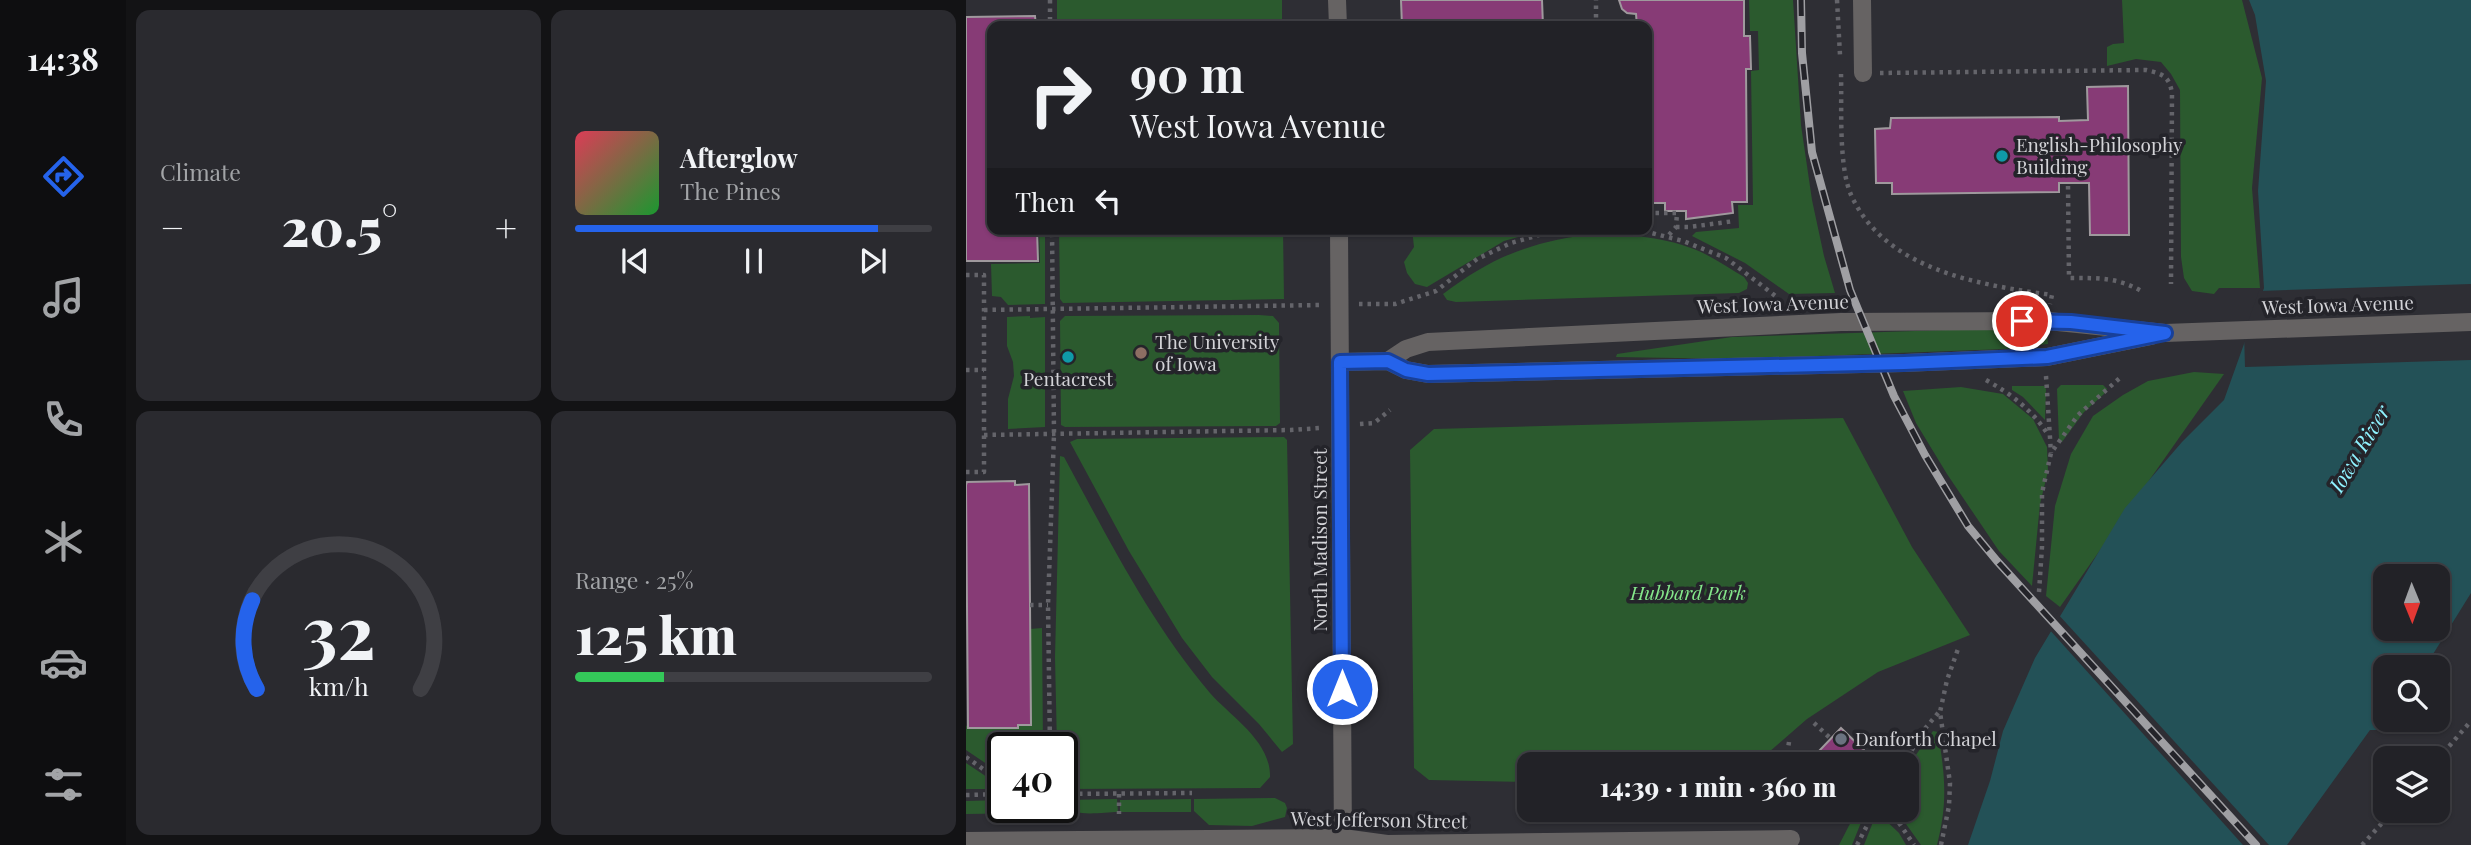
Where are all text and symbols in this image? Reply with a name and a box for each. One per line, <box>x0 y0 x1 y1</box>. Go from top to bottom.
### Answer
text: 14:38 <box>27 36 99 79</box>
text: 90 m <box>1130 40 1244 105</box>
icon: right <box>1015 49 1106 140</box>
text: West Iowa Avenue <box>1130 103 1386 146</box>
place label: English-Philosophy Building <box>2016 131 2183 179</box>
text: Afterglow <box>680 140 798 175</box>
marker: English-Philosophy Building <box>1994 148 2010 164</box>
icon: directions <box>39 152 88 201</box>
text: Climate <box>160 156 241 187</box>
text: The Pines <box>680 175 781 206</box>
icon: left <box>1089 182 1127 220</box>
text: Then <box>1015 184 1075 219</box>
text: 20.5° <box>282 191 398 260</box>
text: − <box>160 201 185 252</box>
text: + <box>495 201 517 252</box>
icon: previous <box>616 242 654 280</box>
icon: pause <box>735 242 773 280</box>
icon: next <box>854 242 892 280</box>
icon: music <box>39 273 88 322</box>
street label: West Iowa Avenue <box>1696 287 1849 319</box>
street label: West Iowa Avenue <box>2261 288 2414 320</box>
pin <box>1992 291 2052 351</box>
icon: arrive <box>2003 302 2041 340</box>
place label: The University of Iowa <box>1155 328 1280 376</box>
marker: The University of Iowa <box>1133 345 1149 361</box>
marker: Pentacrest <box>1060 349 1076 365</box>
place label: Pentacrest <box>1023 365 1113 391</box>
icon: phone <box>39 395 88 444</box>
water label: Iowa River <box>2321 398 2396 498</box>
street label: North Madison Street <box>1306 448 1332 632</box>
icon: climate <box>39 517 88 566</box>
text: Range · 25% <box>575 564 694 595</box>
north arrow <box>2373 564 2450 640</box>
map controls <box>2373 564 2450 823</box>
park label: Hubbard Park <box>1629 579 1746 605</box>
text: 32 <box>302 580 375 677</box>
text: 125 km <box>575 599 737 668</box>
icon: car <box>39 638 88 687</box>
position arrow <box>1305 652 1379 726</box>
button: search <box>2373 655 2450 732</box>
text: km/h <box>309 669 369 702</box>
place label: Danforth Chapel <box>1855 725 1997 751</box>
marker: Danforth Chapel <box>1833 731 1849 747</box>
speed limit sign: 40 <box>987 732 1078 823</box>
button: layers <box>2373 746 2450 823</box>
icon: filters <box>39 760 88 809</box>
text: 14:39 · 1 min · 360 m <box>1600 769 1836 804</box>
street label: West Jefferson Street <box>1289 804 1468 834</box>

